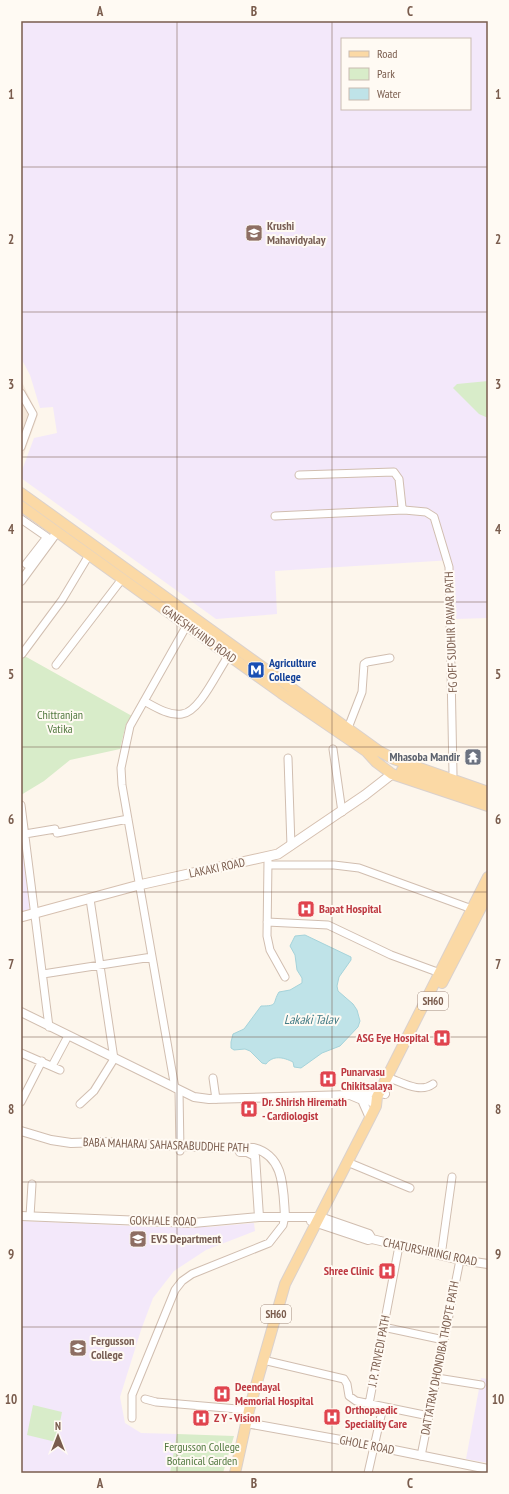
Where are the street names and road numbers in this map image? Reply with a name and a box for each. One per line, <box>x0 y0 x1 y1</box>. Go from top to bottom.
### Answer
street label: FG OFF SUDHIR PAWAR PATH <box>441 571 460 693</box>
street label: GANESHKHIND ROAD <box>159 601 240 666</box>
street label: LAKAKI ROAD <box>187 854 246 881</box>
road number: SH60 <box>418 992 448 1010</box>
street label: BABA MAHARAJ SAHASRABUDDHE PATH <box>83 1134 249 1155</box>
street label: GOKHALE ROAD <box>129 1212 197 1229</box>
street label: CHATURSHRINGI ROAD <box>382 1234 479 1269</box>
street label: DATTATRAY DHONDIBA THOPTE PATH <box>417 1280 462 1436</box>
road number: SH60 <box>261 1305 291 1323</box>
street label: J. P. TRIVEDI PATH <box>364 1314 393 1389</box>
street label: GHOLE ROAD <box>339 1432 396 1457</box>

